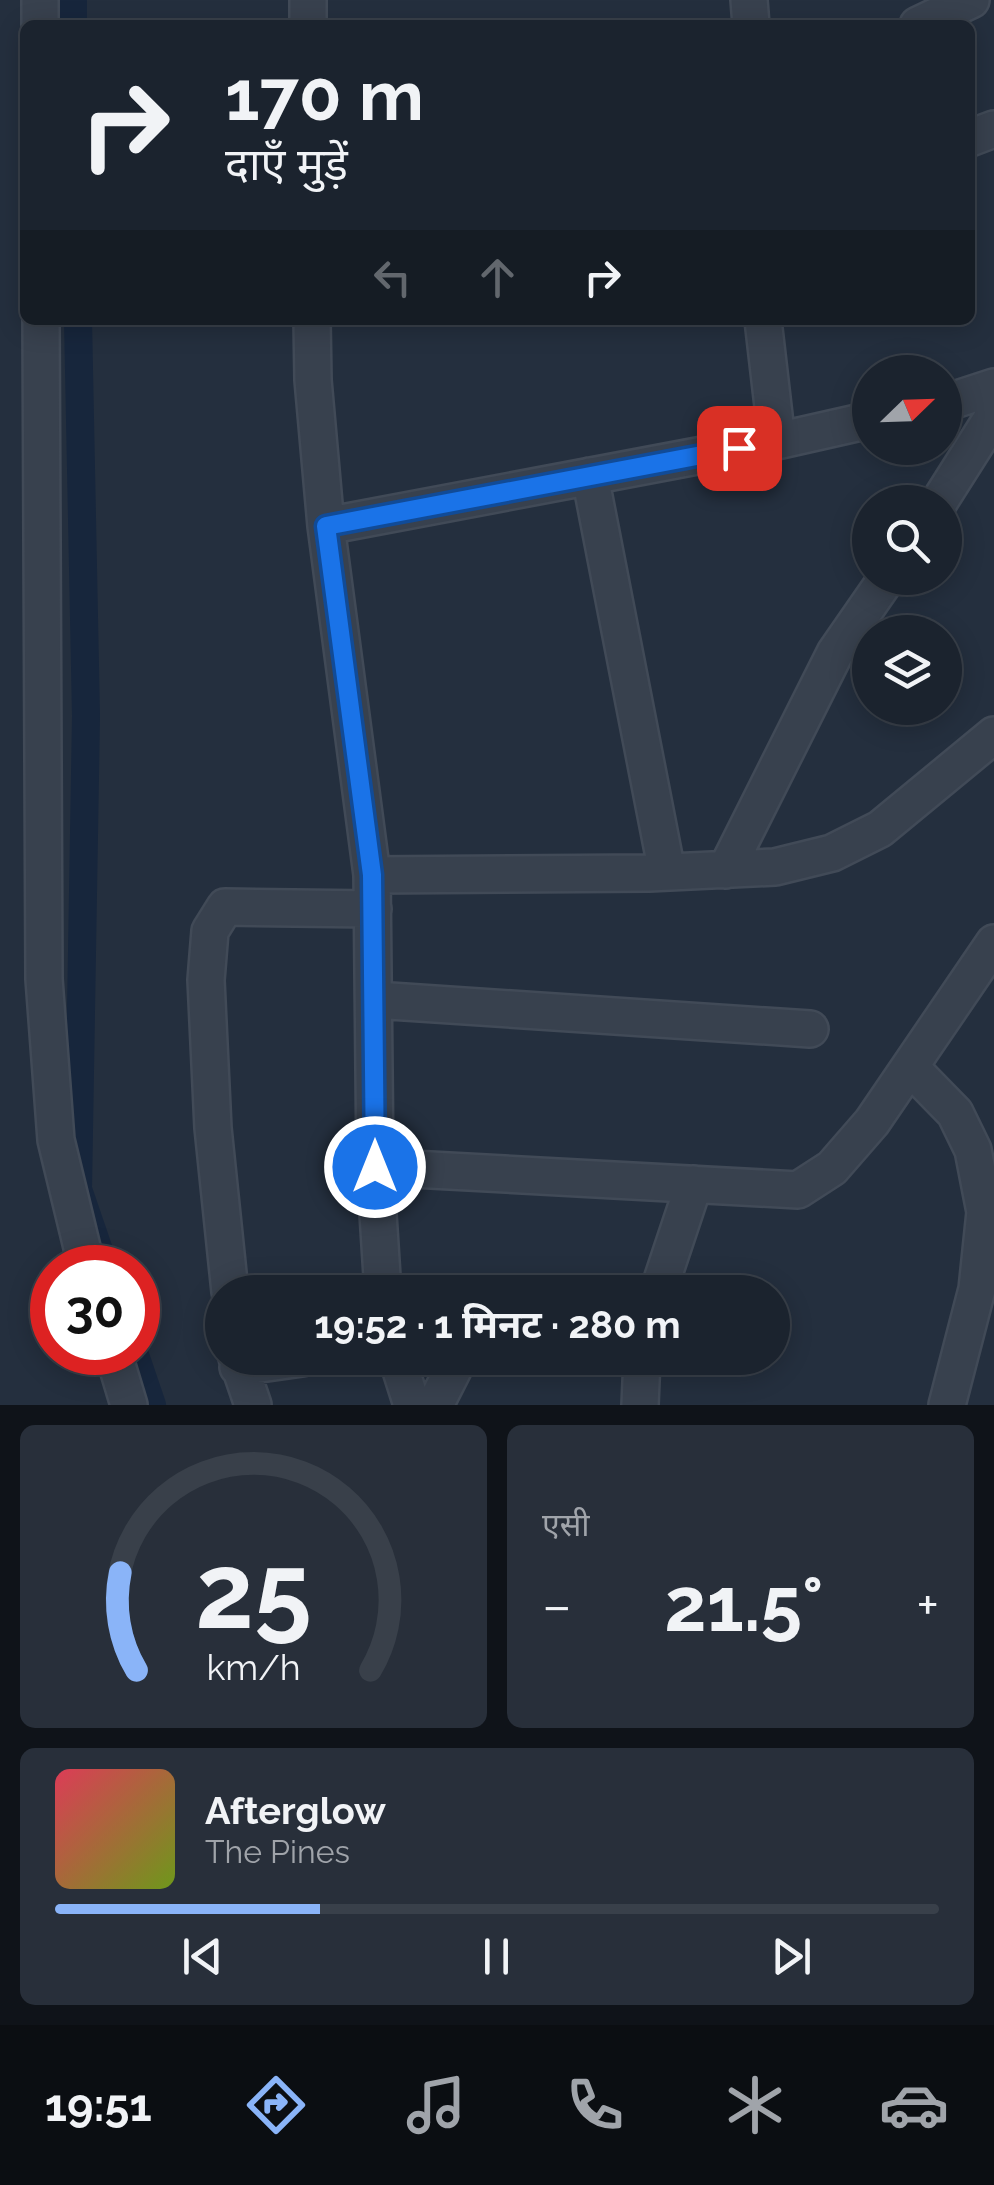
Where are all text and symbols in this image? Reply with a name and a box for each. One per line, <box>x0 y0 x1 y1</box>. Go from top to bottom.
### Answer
text: 170 m <box>225 54 424 136</box>
icon: right <box>60 60 190 190</box>
text: दाएँ मुड़ें <box>225 138 348 191</box>
icon: left <box>365 250 420 305</box>
icon: ahead <box>470 250 525 305</box>
icon: right <box>575 250 630 305</box>
north arrow <box>852 355 962 465</box>
map controls <box>852 355 962 725</box>
pin <box>697 406 782 491</box>
icon: arrive <box>712 421 767 476</box>
button: search <box>852 485 962 595</box>
button: layers <box>852 615 962 725</box>
position arrow <box>323 1115 427 1219</box>
speed limit sign: 30 <box>30 1245 160 1375</box>
text: 19:52 · 1 मिनट · 280 m <box>314 1302 681 1347</box>
text: एसी <box>542 1506 590 1543</box>
text: 25 <box>195 1530 312 1652</box>
text: 21.5° <box>664 1560 823 1649</box>
text: − <box>542 1573 572 1638</box>
text: + <box>916 1573 939 1638</box>
text: km/h <box>206 1646 301 1688</box>
text: Afterglow <box>205 1788 386 1833</box>
text: The Pines <box>205 1833 350 1870</box>
icon: previous <box>175 1929 230 1984</box>
icon: pause <box>469 1929 524 1984</box>
icon: next <box>764 1929 819 1984</box>
icon: directions <box>241 2070 311 2140</box>
icon: music <box>401 2070 471 2140</box>
icon: phone <box>560 2070 630 2140</box>
icon: climate <box>720 2070 790 2140</box>
icon: car <box>879 2070 949 2140</box>
text: 19:51 <box>45 2079 152 2132</box>

